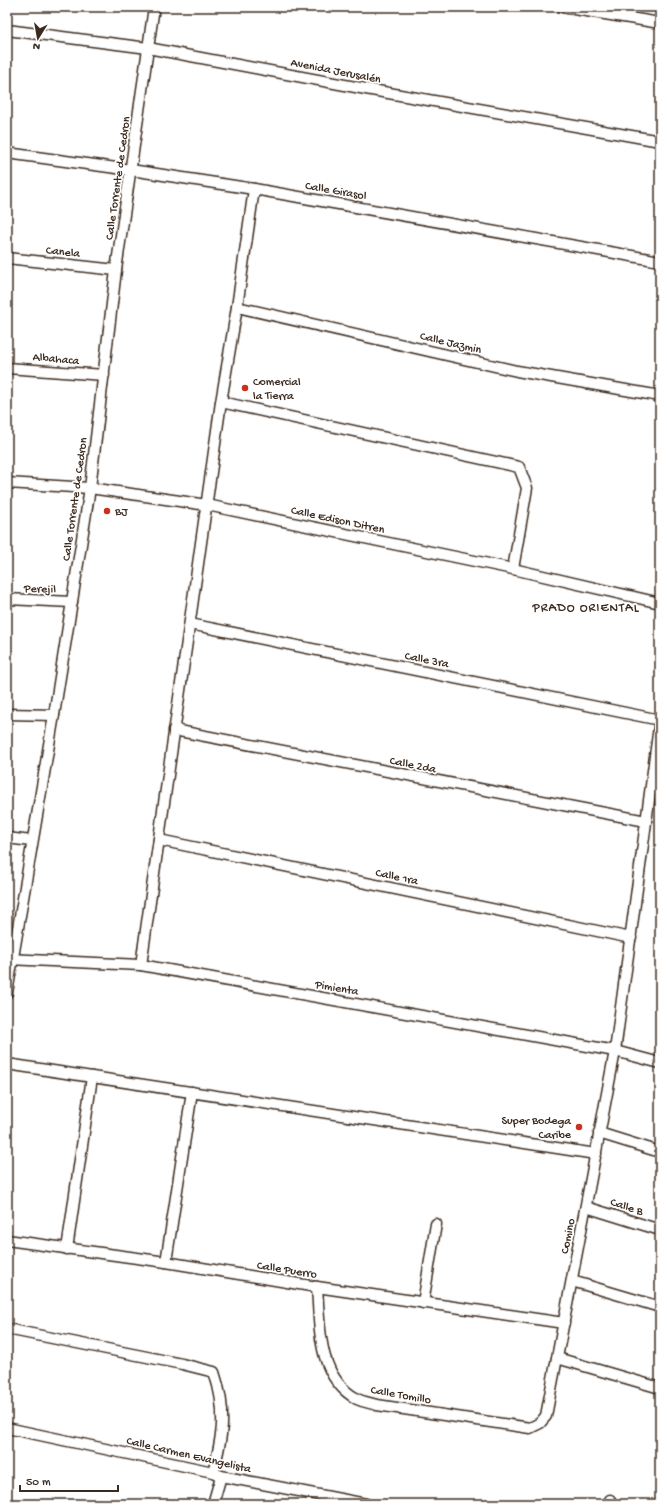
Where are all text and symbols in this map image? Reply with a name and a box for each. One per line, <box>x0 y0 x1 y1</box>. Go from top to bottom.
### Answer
north arrow <box>18 18 58 58</box>
text: N <box>32 39 41 52</box>
street label: Avenida Jerusalén <box>289 56 382 88</box>
street label: Calle Torrente de Cedron <box>103 115 135 241</box>
street label: Calle Girasol <box>304 180 368 204</box>
street label: Canela <box>45 244 81 262</box>
street label: Calle Jazmin <box>418 330 483 358</box>
street label: Albahaca <box>32 351 80 369</box>
place label: Comercial la Tierra <box>253 376 301 404</box>
marker: Comercial la Tierra <box>240 383 250 393</box>
street label: Calle Torrente de Cedron <box>60 436 92 562</box>
street label: Calle Edison Ditren <box>290 504 386 538</box>
marker: BJ <box>102 506 112 516</box>
place label: BJ <box>114 506 128 520</box>
street label: Perejil <box>23 582 57 598</box>
district label: PRADO ORIENTAL <box>532 601 640 616</box>
street label: Calle 3ra <box>403 650 450 672</box>
street label: Calle 2da <box>388 755 437 777</box>
street label: Calle 1ra <box>374 867 420 889</box>
street label: Pimienta <box>313 978 360 1000</box>
place label: Super Bodega Caribe <box>502 1115 572 1143</box>
marker: Super Bodega Caribe <box>574 1122 584 1132</box>
street label: Calle B <box>608 1196 645 1220</box>
street label: Comino <box>559 1217 579 1255</box>
street label: Calle Puerro <box>256 1259 318 1283</box>
street label: Calle Tomillo <box>369 1384 432 1408</box>
street label: Calle Carmen Evangelista <box>125 1435 253 1477</box>
scale bar <box>20 1467 118 1493</box>
text: 50 m <box>26 1476 51 1490</box>

